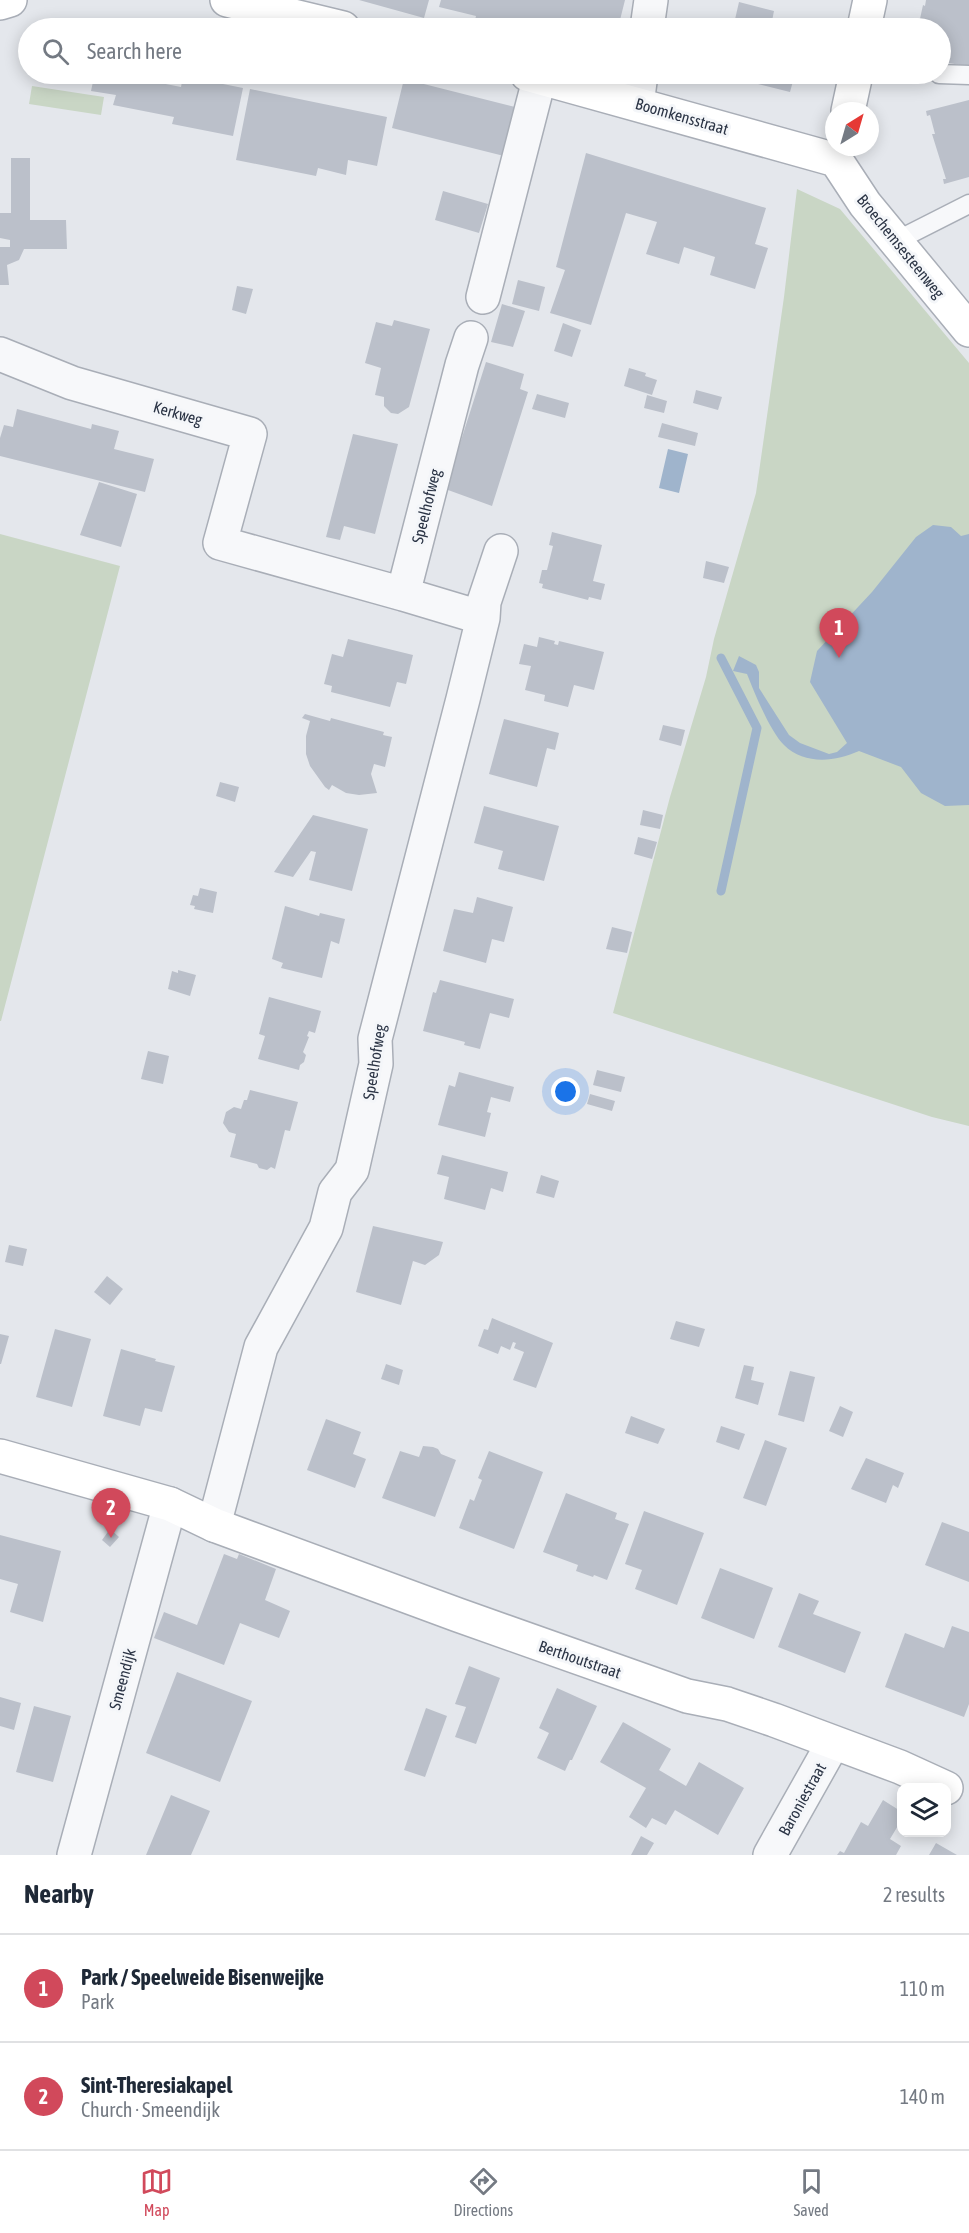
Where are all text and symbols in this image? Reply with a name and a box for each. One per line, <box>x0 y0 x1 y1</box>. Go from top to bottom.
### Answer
search box <box>18 18 951 84</box>
icon: search <box>39 35 72 68</box>
text: Search here <box>87 38 182 64</box>
street label: Boomkensstraat <box>634 94 731 138</box>
north arrow <box>825 102 879 156</box>
street label: Broechemsesteenweg <box>853 191 948 302</box>
street label: Kerkweg <box>151 397 205 430</box>
street label: Speelhofweg <box>408 467 445 545</box>
pin: 1 <box>820 608 858 658</box>
street label: Speelhofweg <box>359 1023 390 1101</box>
your location <box>551 1077 580 1106</box>
pin: 2 <box>92 1488 130 1538</box>
street label: Berthoutstraat <box>537 1637 624 1682</box>
street label: Smeendijk <box>105 1647 140 1712</box>
street label: Baroniestraat <box>775 1759 829 1838</box>
map controls <box>897 1783 951 1837</box>
button: layers <box>897 1783 951 1837</box>
text: Nearby <box>24 1879 94 1909</box>
text: 2 results <box>883 1883 945 1906</box>
text: Park / Speelweide Bisenweijke <box>81 1964 324 1990</box>
text: 1 <box>39 1977 48 2000</box>
text: 110 m <box>900 1977 945 2000</box>
text: Park <box>81 1990 114 2013</box>
text: Sint-Theresiakapel <box>81 2072 232 2098</box>
text: 2 <box>39 2085 48 2108</box>
text: 140 m <box>900 2085 945 2108</box>
text: Church · Smeendijk <box>81 2098 220 2121</box>
tab: Map <box>140 2165 173 2219</box>
tab: Directions <box>453 2165 513 2219</box>
tab: Saved <box>793 2165 829 2219</box>

